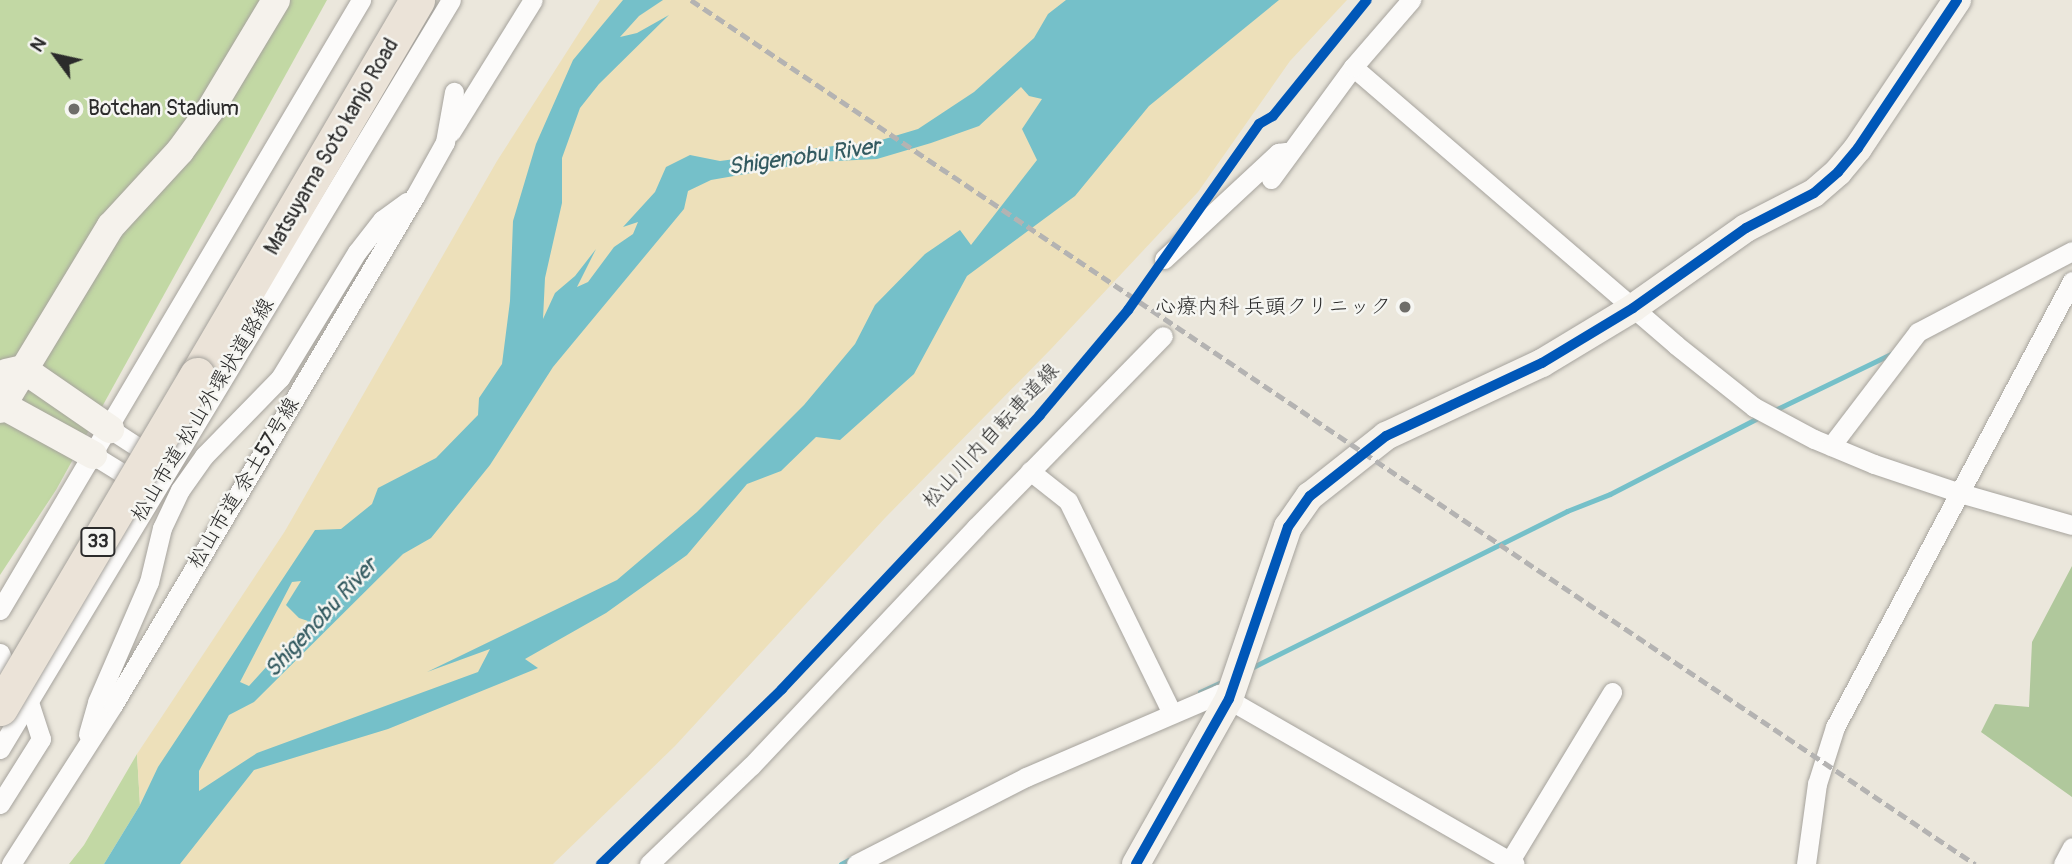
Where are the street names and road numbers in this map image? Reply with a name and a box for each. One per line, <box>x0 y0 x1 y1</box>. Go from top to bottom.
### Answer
street label: Matsuyama Soto kanjo Road <box>260 34 404 260</box>
street label: 松山市道 松山外環状道路線 <box>126 294 280 526</box>
street label: 松山川内自転車道線 <box>917 358 1065 514</box>
street label: 松山市道 余土57号線 <box>183 393 305 573</box>
road number: 33 <box>79 526 117 558</box>

